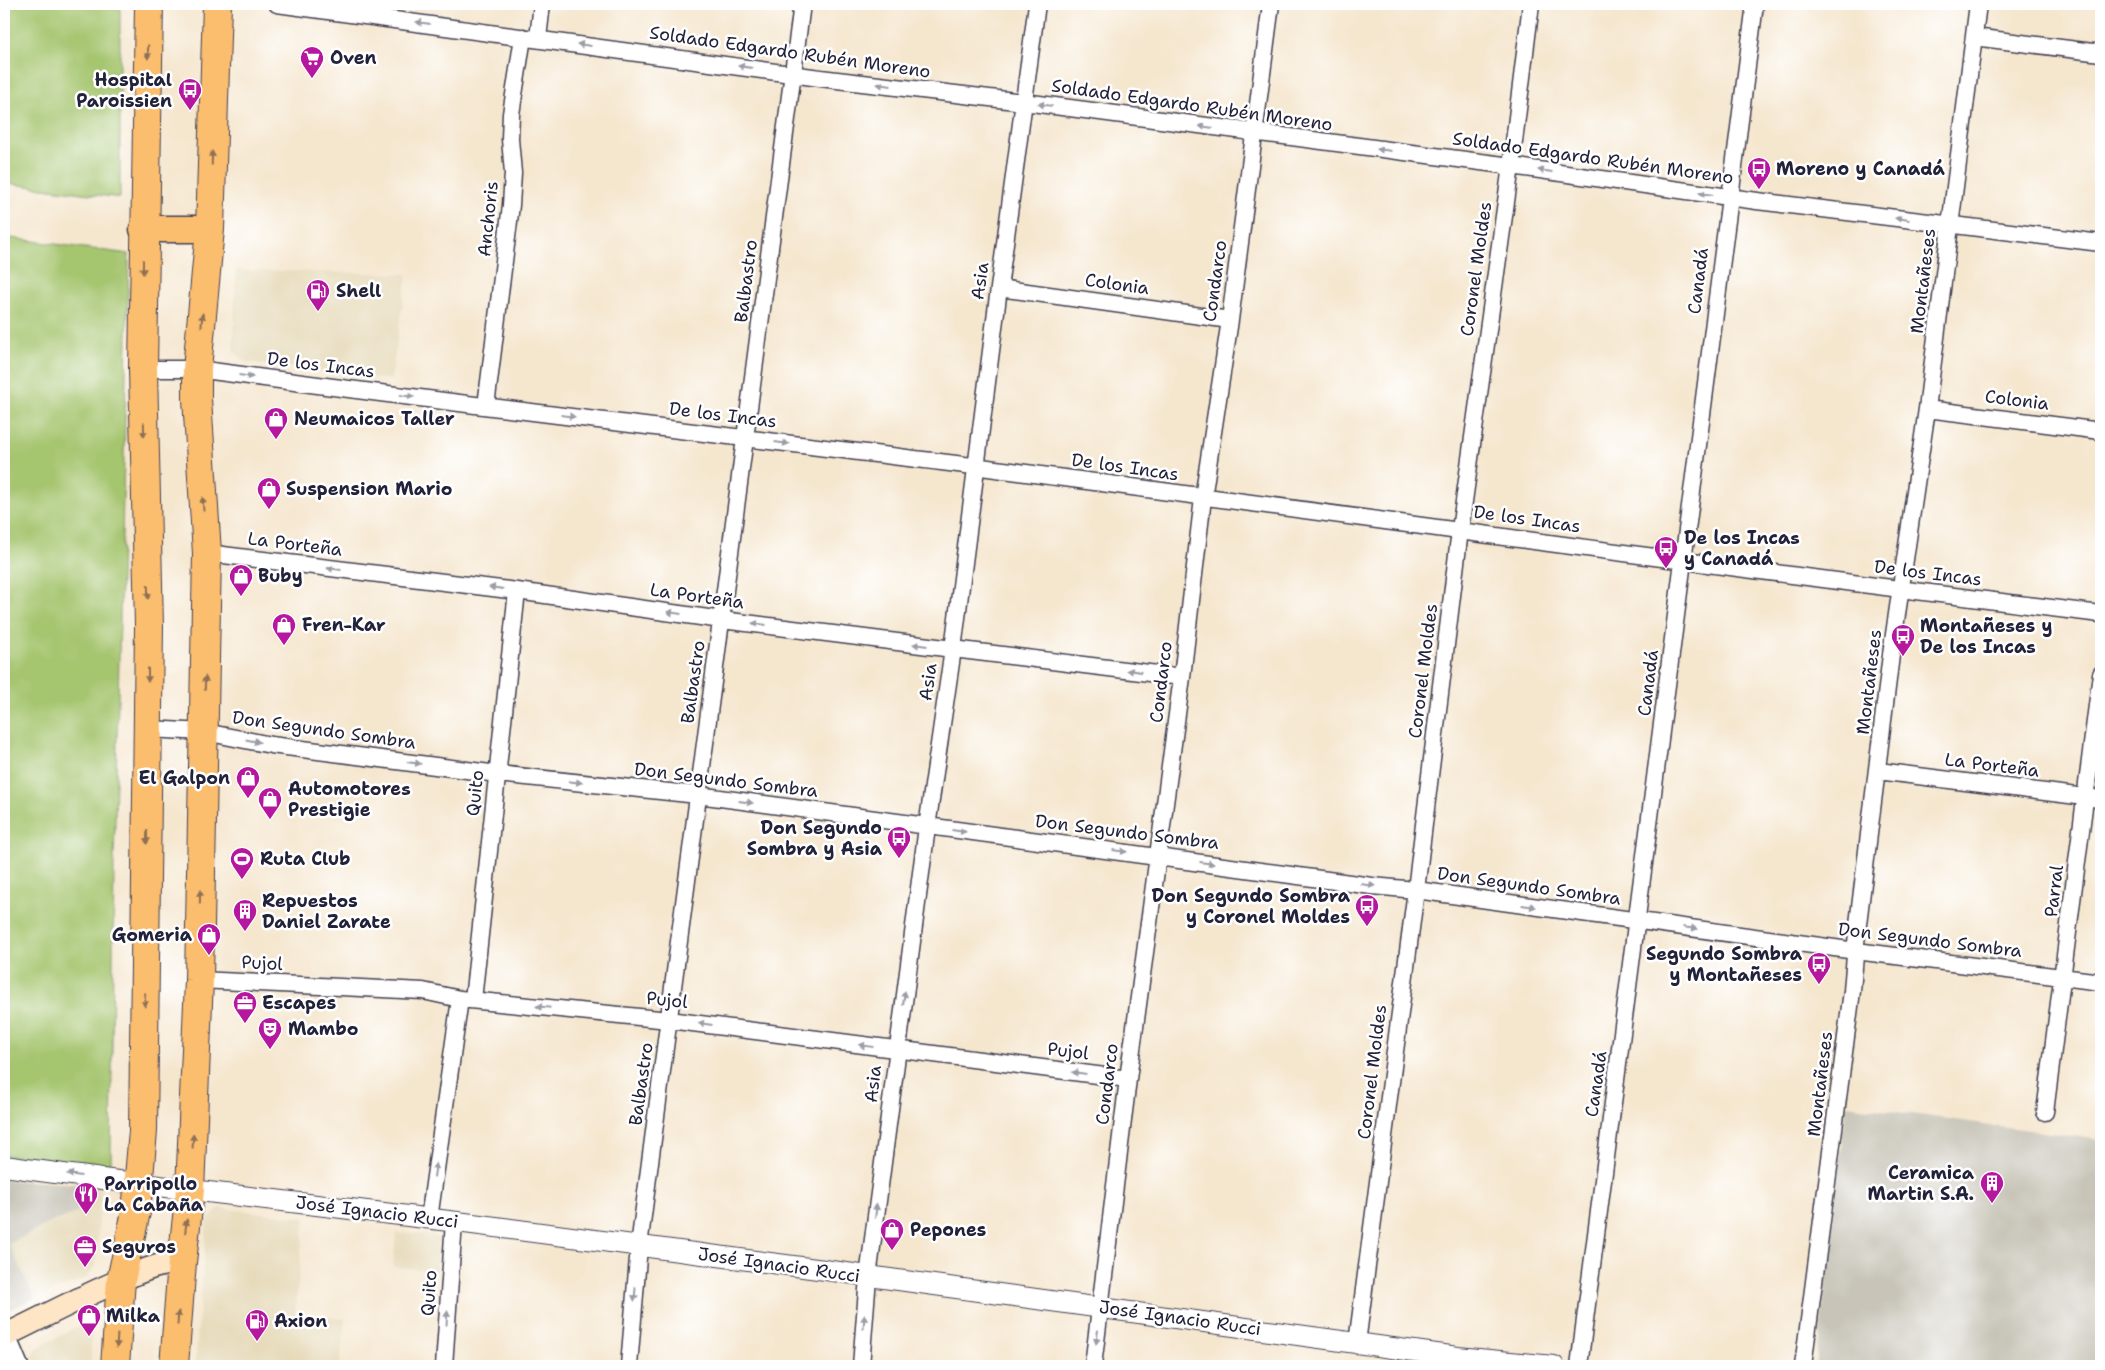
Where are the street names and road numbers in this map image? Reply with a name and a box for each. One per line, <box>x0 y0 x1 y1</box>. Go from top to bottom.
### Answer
street label: Soldado Edgardo Rubén Moreno <box>648 20 932 84</box>
street label: Soldado Edgardo Rubén Moreno <box>1050 73 1334 137</box>
street label: Soldado Edgardo Rubén Moreno <box>1451 126 1735 190</box>
street label: Anchoris <box>472 180 504 258</box>
street label: Coronel Moldes <box>1455 200 1497 338</box>
street label: Montañeses <box>1905 227 1941 335</box>
street label: Balbastro <box>729 238 763 324</box>
street label: Condarco <box>1197 239 1233 323</box>
street label: Canadá <box>1682 246 1714 316</box>
street label: Asia <box>966 261 994 301</box>
street label: Colonia <box>1083 268 1151 300</box>
street label: De los Incas <box>266 347 376 383</box>
street label: Colonia <box>1984 384 2050 416</box>
street label: De los Incas <box>668 397 778 433</box>
street label: De los Incas <box>1070 448 1180 486</box>
street label: De los Incas <box>1472 500 1582 538</box>
street label: La Porteña <box>246 526 344 562</box>
street label: De los Incas <box>1873 555 1983 591</box>
street label: La Porteña <box>648 578 746 614</box>
street label: Coronel Moldes <box>1403 602 1443 740</box>
street label: Montañeses <box>1851 628 1887 736</box>
street label: Balbastro <box>675 639 711 725</box>
street label: Condarco <box>1144 640 1178 724</box>
street label: Canadá <box>1632 648 1664 718</box>
street label: Asia <box>914 662 942 702</box>
street label: Don Segundo Sombra <box>231 705 417 755</box>
street label: La Porteña <box>1943 747 2041 783</box>
street label: Don Segundo Sombra <box>633 757 819 803</box>
street label: Quito <box>461 769 489 817</box>
street label: Don Segundo Sombra <box>1034 809 1220 855</box>
street label: Don Segundo Sombra <box>1436 861 1622 911</box>
street label: Parral <box>2039 863 2069 918</box>
street label: Don Segundo Sombra <box>1837 917 2023 963</box>
street label: Pujol <box>241 950 284 976</box>
street label: Pujol <box>645 986 689 1014</box>
street label: Coronel Moldes <box>1352 1003 1392 1141</box>
street label: Montañeses <box>1802 1030 1838 1138</box>
street label: Pujol <box>1046 1037 1091 1066</box>
street label: Balbastro <box>623 1041 659 1127</box>
street label: Condarco <box>1090 1042 1124 1126</box>
street label: Canadá <box>1579 1049 1613 1119</box>
street label: Asia <box>859 1064 887 1104</box>
street label: José Ignacio Rucci <box>294 1190 460 1234</box>
street label: José Ignacio Rucci <box>696 1242 862 1288</box>
street label: Quito <box>415 1269 443 1317</box>
street label: José Ignacio Rucci <box>1097 1295 1263 1341</box>

